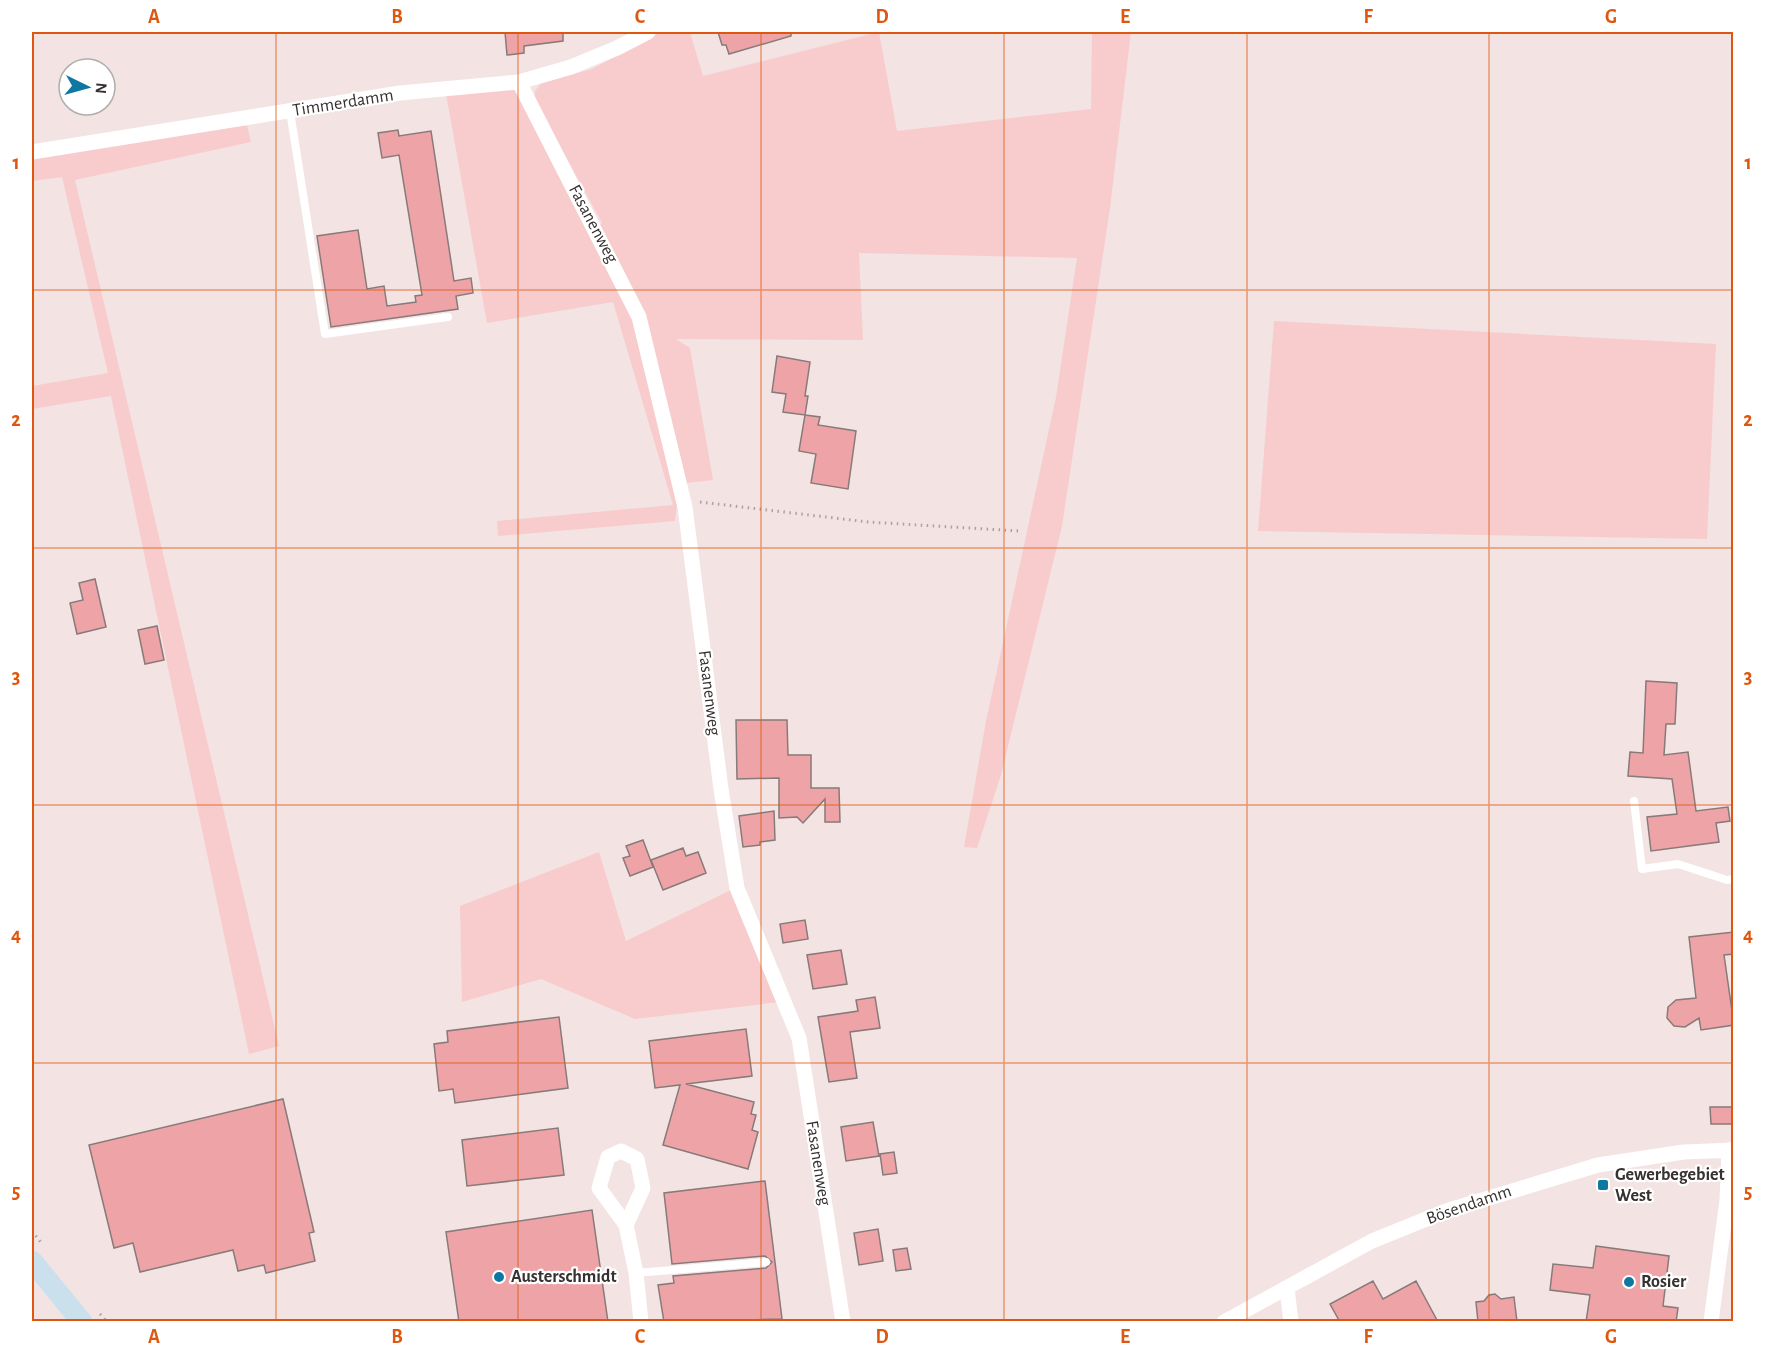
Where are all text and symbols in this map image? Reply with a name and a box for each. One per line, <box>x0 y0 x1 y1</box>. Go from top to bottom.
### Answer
text: A <box>148 7 160 27</box>
text: B <box>391 7 403 27</box>
text: C <box>635 7 646 27</box>
text: D <box>875 7 889 27</box>
text: E <box>1120 7 1130 27</box>
text: F <box>1363 7 1373 27</box>
text: G <box>1605 7 1617 27</box>
north arrow <box>57 57 117 117</box>
text: N <box>92 82 109 94</box>
street label: Timmerdamm <box>291 86 395 120</box>
text: 1 <box>12 153 20 173</box>
text: 1 <box>1744 153 1752 173</box>
street label: Fasanenweg <box>565 182 621 266</box>
text: 2 <box>11 410 21 430</box>
text: 2 <box>1743 410 1753 430</box>
street label: Fasanenweg <box>695 649 723 737</box>
text: 3 <box>12 667 20 687</box>
text: 3 <box>1744 667 1752 687</box>
text: 4 <box>11 925 21 945</box>
text: 4 <box>1743 925 1753 945</box>
street label: Fasanenweg <box>802 1119 834 1207</box>
place label: Gewerbegebiet West <box>1615 1166 1725 1205</box>
marker: Gewerbegebiet West <box>1596 1178 1610 1192</box>
text: 5 <box>12 1182 20 1202</box>
street label: Bösendamm <box>1424 1182 1514 1228</box>
text: 5 <box>1744 1182 1752 1202</box>
place label: Austerschmidt <box>511 1268 617 1286</box>
marker: Austerschmidt <box>492 1270 506 1284</box>
place label: Rosier <box>1641 1273 1687 1291</box>
marker: Rosier <box>1622 1275 1636 1289</box>
text: A <box>148 1327 160 1347</box>
text: B <box>391 1327 403 1347</box>
text: C <box>635 1327 646 1347</box>
text: D <box>875 1327 889 1347</box>
text: E <box>1120 1327 1130 1347</box>
text: F <box>1363 1327 1373 1347</box>
text: G <box>1605 1327 1617 1347</box>

